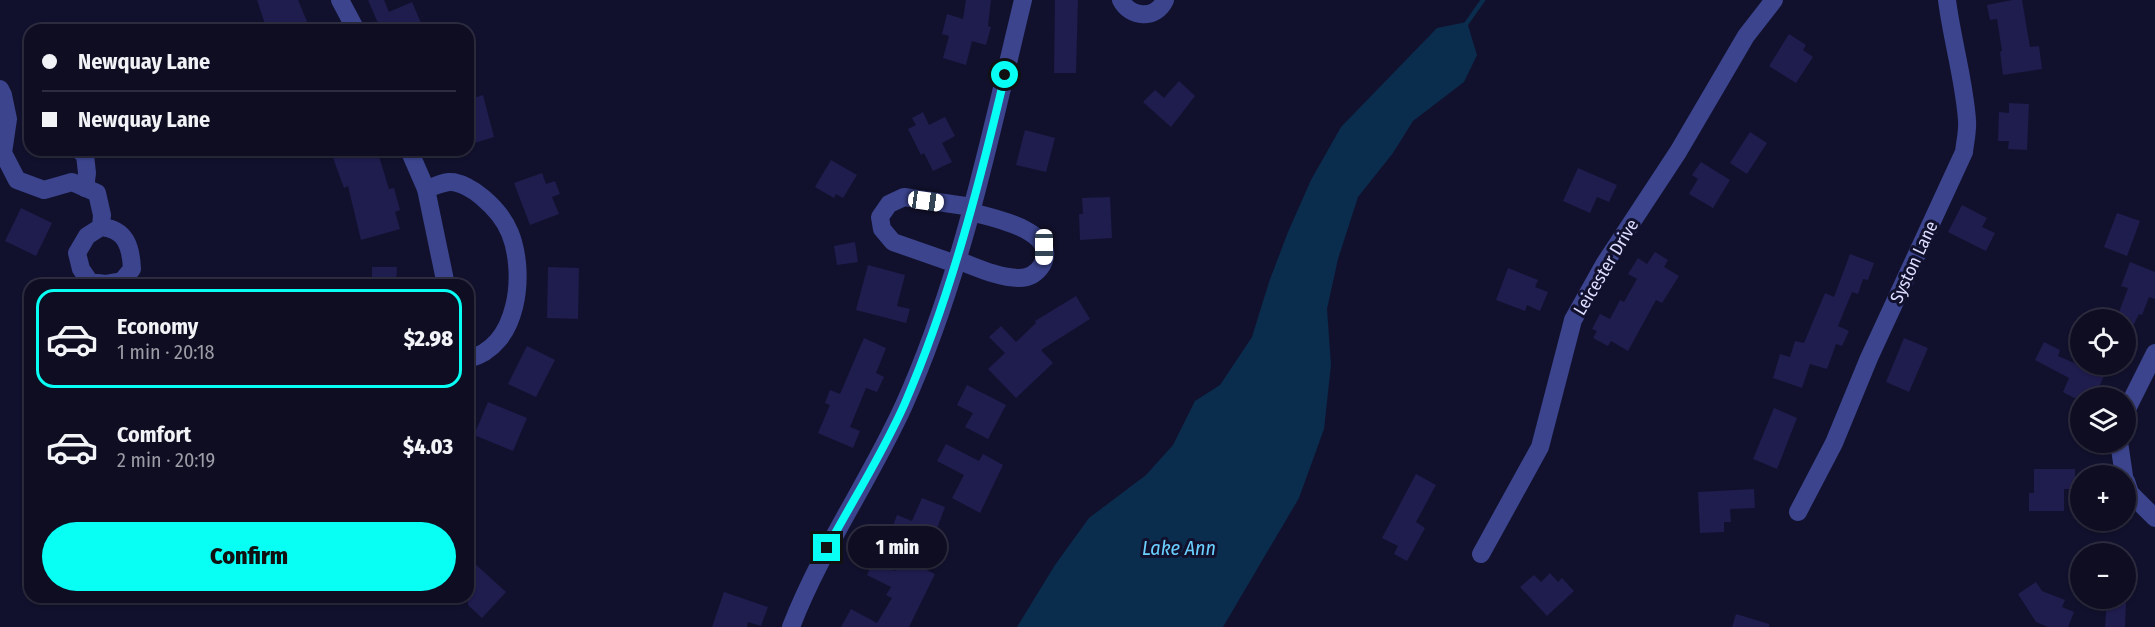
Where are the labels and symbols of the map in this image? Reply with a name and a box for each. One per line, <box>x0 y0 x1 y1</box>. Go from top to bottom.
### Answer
route start <box>991 61 1018 88</box>
car <box>907 190 945 212</box>
street label: Leicester Drive <box>1569 215 1643 319</box>
street label: Syston Lane <box>1885 217 1943 307</box>
car <box>1035 229 1053 265</box>
callout: 1 min <box>848 527 947 569</box>
route end <box>813 534 840 561</box>
water label: Lake Ann <box>1142 536 1216 560</box>

